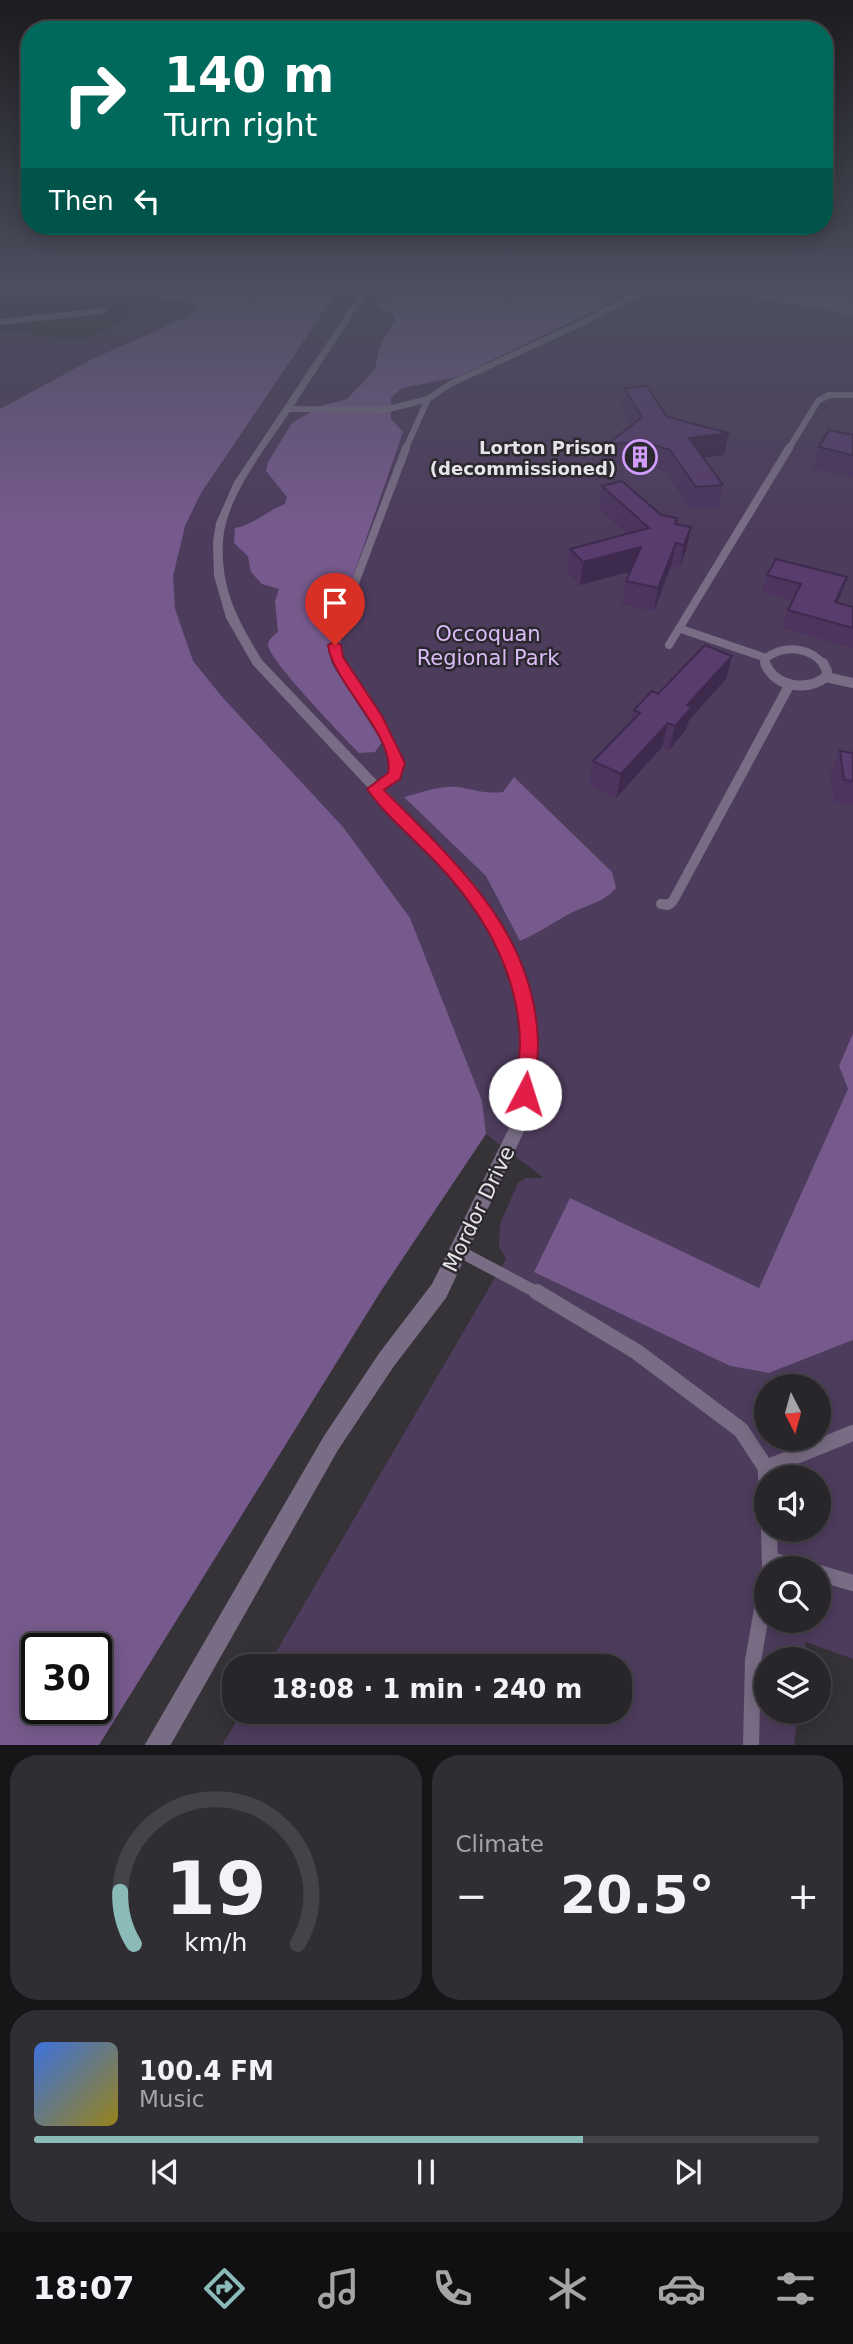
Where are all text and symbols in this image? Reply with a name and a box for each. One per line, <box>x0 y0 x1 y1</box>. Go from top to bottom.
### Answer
text: 140 m <box>164 47 334 104</box>
icon: right <box>49 49 140 140</box>
text: Turn right <box>164 106 317 144</box>
icon: left <box>128 182 166 220</box>
text: Then <box>49 186 114 216</box>
place label: Lorton Prison (decommissioned) <box>430 437 616 479</box>
building icon: Lorton Prison (decommissioned) <box>621 438 659 476</box>
pin <box>305 573 365 645</box>
icon: arrive <box>316 584 354 622</box>
park label: Occoquan Regional Park <box>417 622 560 670</box>
position arrow <box>488 1057 562 1131</box>
street label: Mordor Drive <box>438 1142 520 1276</box>
north arrow <box>754 1374 831 1451</box>
map controls <box>754 1374 831 1724</box>
button: sound <box>754 1465 831 1542</box>
button: search <box>754 1556 831 1633</box>
speed limit sign: 30 <box>21 1633 112 1724</box>
button: layers <box>754 1647 831 1724</box>
text: 18:08 · 1 min · 240 m <box>272 1674 582 1704</box>
text: Climate <box>456 1831 544 1857</box>
text: 19 <box>165 1846 266 1931</box>
text: 20.5° <box>560 1865 714 1925</box>
text: − <box>456 1874 487 1918</box>
text: + <box>787 1874 819 1918</box>
text: km/h <box>184 1927 247 1956</box>
text: 100.4 FM <box>139 2056 274 2086</box>
text: Music <box>139 2086 204 2112</box>
icon: previous <box>146 2153 184 2191</box>
icon: pause <box>407 2153 445 2191</box>
icon: next <box>669 2153 707 2191</box>
icon: directions <box>200 2264 249 2313</box>
icon: music <box>314 2264 363 2313</box>
icon: phone <box>428 2264 477 2313</box>
icon: climate <box>543 2264 592 2313</box>
icon: car <box>657 2264 706 2313</box>
icon: filters <box>771 2264 820 2313</box>
text: 18:07 <box>33 2269 135 2307</box>

